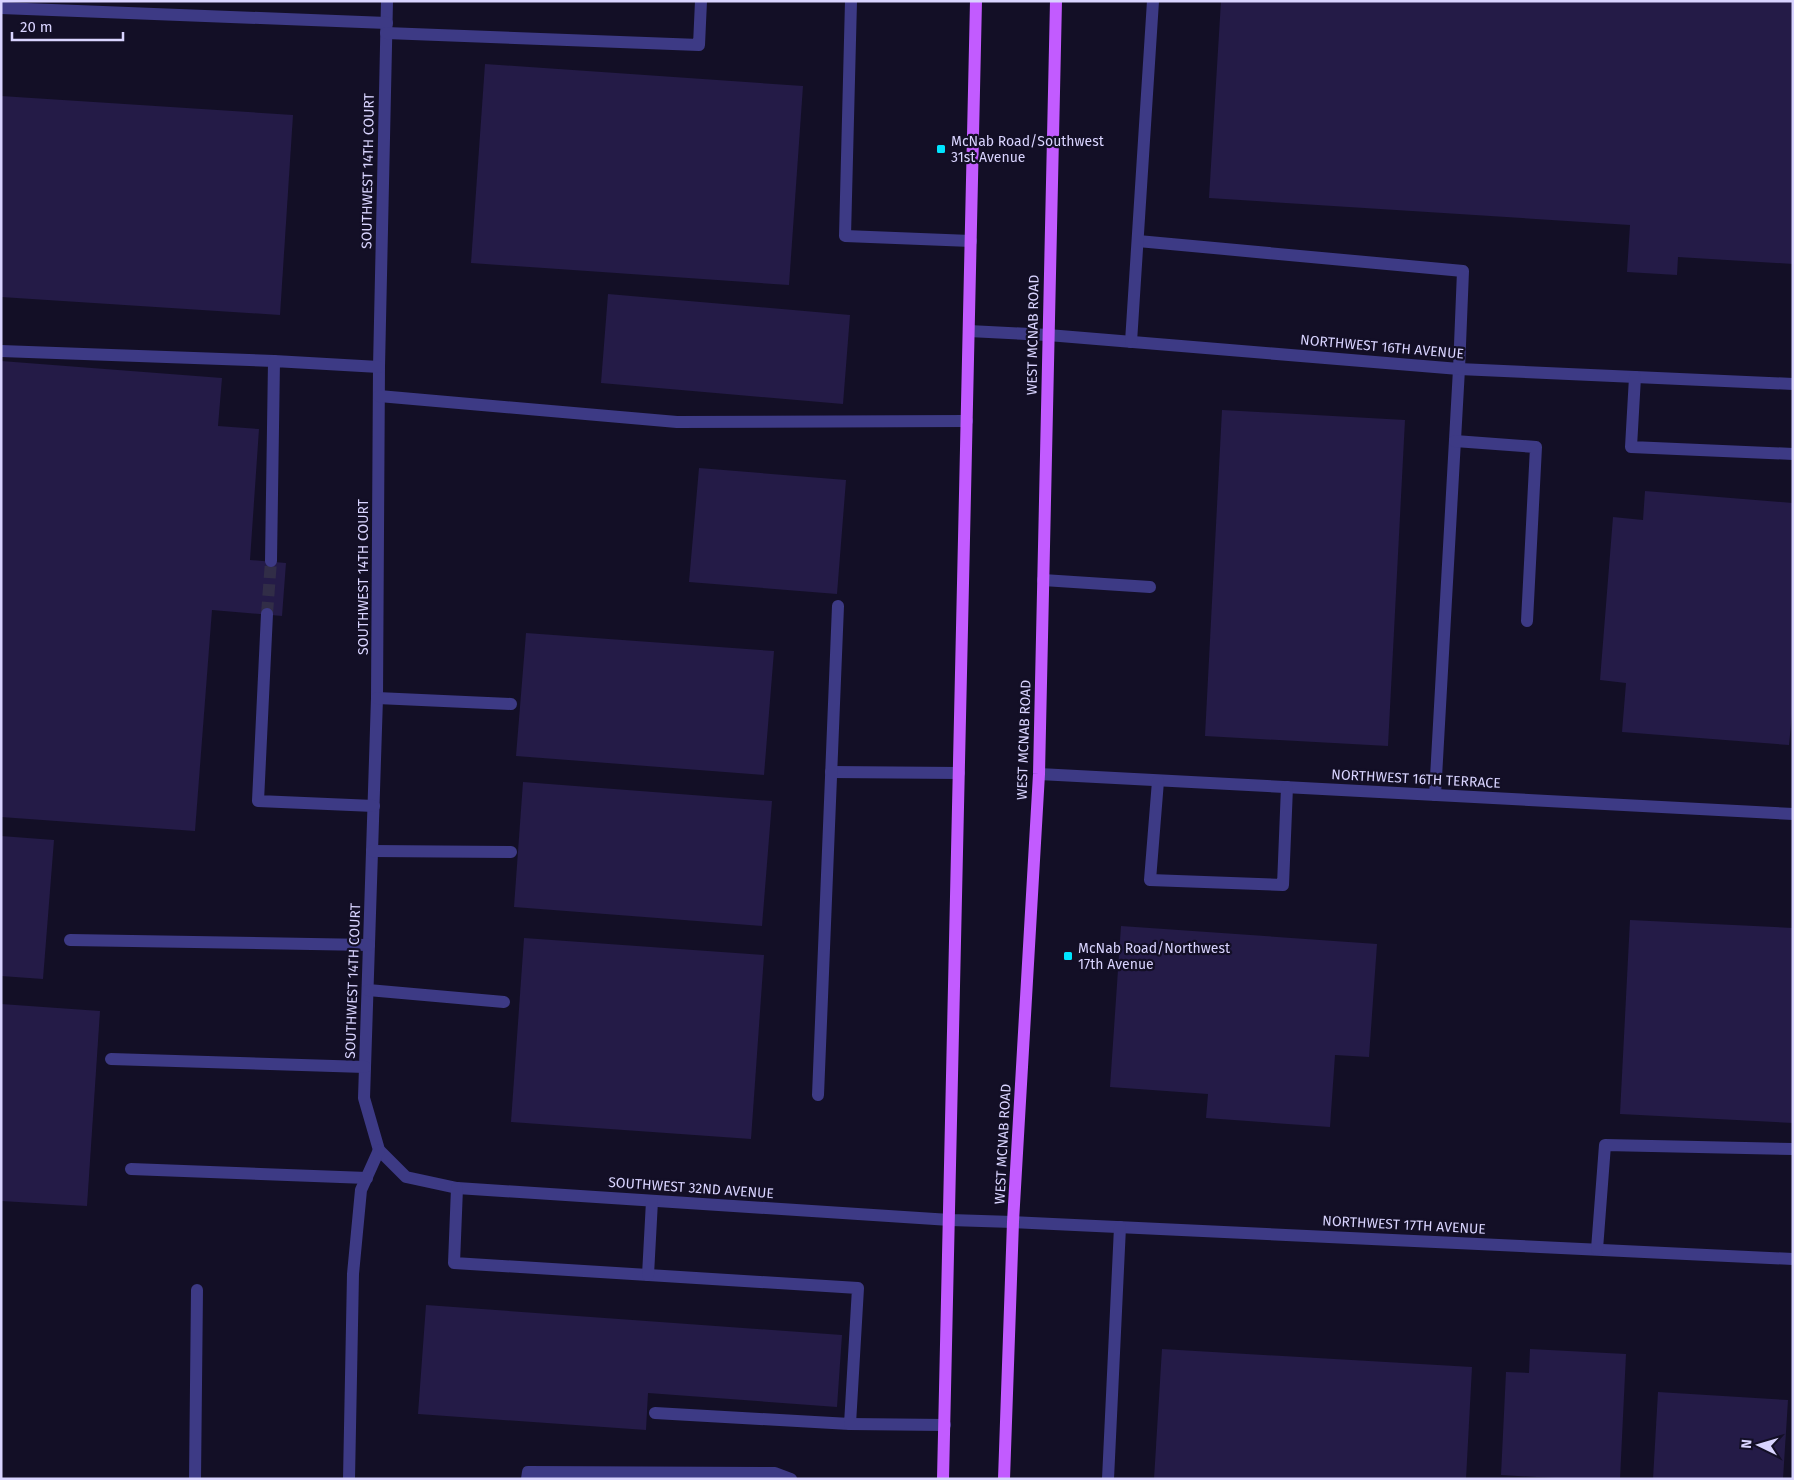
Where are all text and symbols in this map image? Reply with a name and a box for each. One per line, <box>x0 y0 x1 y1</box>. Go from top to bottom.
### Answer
scale bar <box>12 10 124 42</box>
text: 20 m <box>20 18 53 36</box>
street label: SOUTHWEST 14TH COURT <box>358 92 378 249</box>
place label: McNab Road/Southwest 31st Avenue <box>951 133 1105 166</box>
marker: McNab Road/Southwest 31st Avenue <box>935 143 947 155</box>
street label: WEST MCNAB ROAD <box>1023 275 1043 395</box>
street label: NORTHWEST 16TH AVENUE <box>1300 331 1464 363</box>
street label: SOUTHWEST 14TH COURT <box>355 498 372 655</box>
street label: WEST MCNAB ROAD <box>1013 679 1035 801</box>
street label: NORTHWEST 16TH TERRACE <box>1331 766 1501 792</box>
street label: SOUTHWEST 14TH COURT <box>342 902 364 1059</box>
place label: McNab Road/Northwest 17th Avenue <box>1078 940 1231 973</box>
marker: McNab Road/Northwest 17th Avenue <box>1062 950 1074 962</box>
street label: WEST MCNAB ROAD <box>991 1083 1015 1205</box>
street label: SOUTHWEST 32ND AVENUE <box>608 1174 774 1202</box>
street label: NORTHWEST 17TH AVENUE <box>1322 1212 1486 1238</box>
north arrow <box>1734 1420 1784 1470</box>
text: N <box>1738 1439 1755 1449</box>

